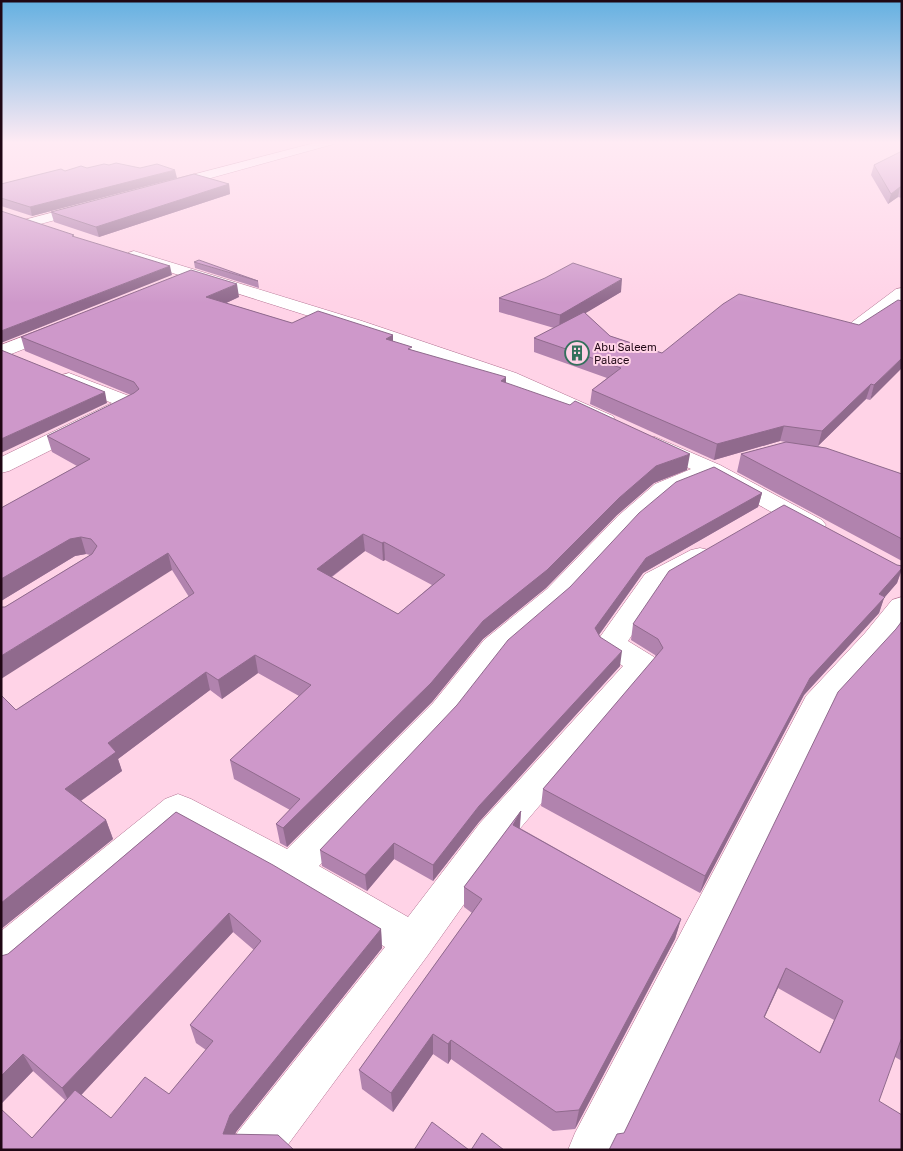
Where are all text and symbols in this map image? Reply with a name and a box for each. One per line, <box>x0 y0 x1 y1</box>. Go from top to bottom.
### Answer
building icon: Abu Saleem Palace <box>564 340 590 366</box>
place label: Abu Saleem Palace <box>594 340 657 366</box>

